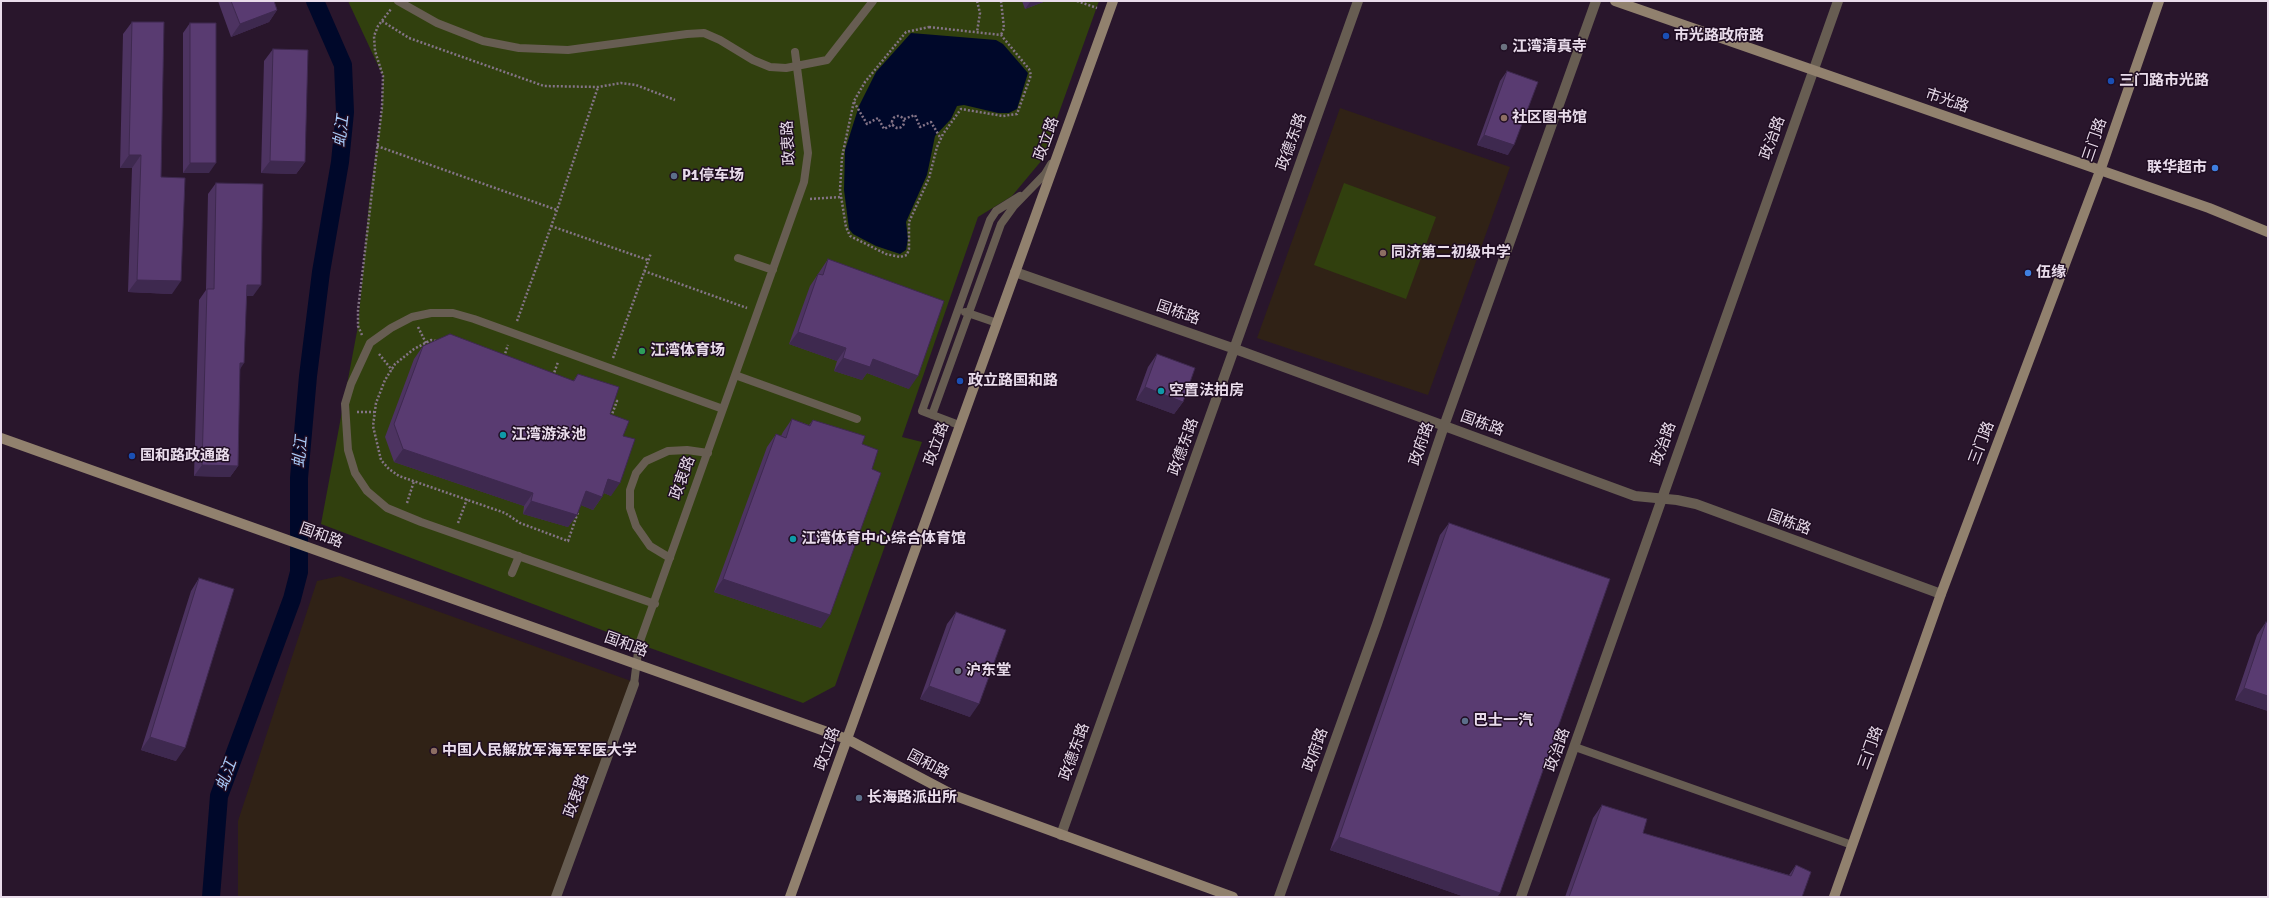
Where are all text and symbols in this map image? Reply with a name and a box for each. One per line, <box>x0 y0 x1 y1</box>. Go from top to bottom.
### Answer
place label: 市光路政府路 <box>1674 27 1764 45</box>
marker: 市光路政府路 <box>1661 31 1671 41</box>
place label: 江湾清真寺 <box>1512 38 1587 56</box>
marker: 江湾清真寺 <box>1499 42 1509 52</box>
place label: 三门路市光路 <box>2119 72 2209 90</box>
marker: 三门路市光路 <box>2106 76 2116 86</box>
street label: 市光路 <box>1923 85 1971 117</box>
place label: 社区图书馆 <box>1512 109 1587 127</box>
street label: 政德东路 <box>1273 111 1311 173</box>
marker: 社区图书馆 <box>1499 113 1509 123</box>
water label: 虬江 <box>331 114 353 148</box>
street label: 政治路 <box>1757 114 1789 162</box>
street label: 政立路 <box>1031 115 1063 163</box>
street label: 三门路 <box>2079 116 2111 164</box>
street label: 政衷路 <box>779 120 799 166</box>
place label: 联华超市 <box>2147 159 2207 177</box>
marker: 联华超市 <box>2210 163 2220 173</box>
place label: P1停车场 <box>682 167 744 185</box>
marker: P1停车场 <box>669 171 679 181</box>
place label: 同济第二初级中学 <box>1391 244 1511 262</box>
marker: 同济第二初级中学 <box>1378 248 1388 258</box>
place label: 伍缘 <box>2036 264 2066 282</box>
marker: 伍缘 <box>2023 268 2033 278</box>
street label: 国栋路 <box>1154 297 1202 329</box>
place label: 江湾体育场 <box>650 342 725 360</box>
marker: 江湾体育场 <box>637 346 647 356</box>
place label: 政立路国和路 <box>968 372 1058 390</box>
marker: 政立路国和路 <box>955 376 965 386</box>
place label: 空置法拍房 <box>1169 382 1244 400</box>
marker: 空置法拍房 <box>1156 386 1166 396</box>
street label: 国栋路 <box>1458 408 1506 440</box>
street label: 政德东路 <box>1165 416 1203 478</box>
street label: 三门路 <box>1966 419 1998 467</box>
street label: 政立路 <box>921 420 953 468</box>
street label: 政府路 <box>1406 420 1438 468</box>
street label: 政治路 <box>1648 420 1680 468</box>
place label: 江湾游泳池 <box>511 426 586 444</box>
marker: 江湾游泳池 <box>498 430 508 440</box>
water label: 虬江 <box>290 435 312 469</box>
place label: 国和路政通路 <box>140 447 230 465</box>
marker: 国和路政通路 <box>127 451 137 461</box>
street label: 政衷路 <box>667 454 699 502</box>
street label: 国栋路 <box>1765 507 1813 539</box>
street label: 国和路 <box>297 520 345 552</box>
place label: 江湾体育中心综合体育馆 <box>801 530 966 548</box>
marker: 江湾体育中心综合体育馆 <box>788 534 798 544</box>
street label: 国和路 <box>602 629 650 661</box>
place label: 沪东堂 <box>966 662 1011 680</box>
marker: 沪东堂 <box>953 666 963 676</box>
place label: 巴士一汽 <box>1473 712 1533 730</box>
marker: 巴士一汽 <box>1460 716 1470 726</box>
street label: 政德东路 <box>1056 721 1094 783</box>
street label: 三门路 <box>1855 724 1887 772</box>
street label: 政立路 <box>812 725 844 773</box>
street label: 政府路 <box>1300 726 1332 774</box>
street label: 政治路 <box>1542 726 1574 774</box>
place label: 中国人民解放军海军军医大学 <box>442 742 637 760</box>
marker: 中国人民解放军海军军医大学 <box>429 746 439 756</box>
street label: 国和路 <box>904 746 952 784</box>
water label: 虬江 <box>213 757 241 793</box>
street label: 政衷路 <box>561 772 593 820</box>
place label: 长海路派出所 <box>867 789 957 807</box>
marker: 长海路派出所 <box>854 793 864 803</box>

